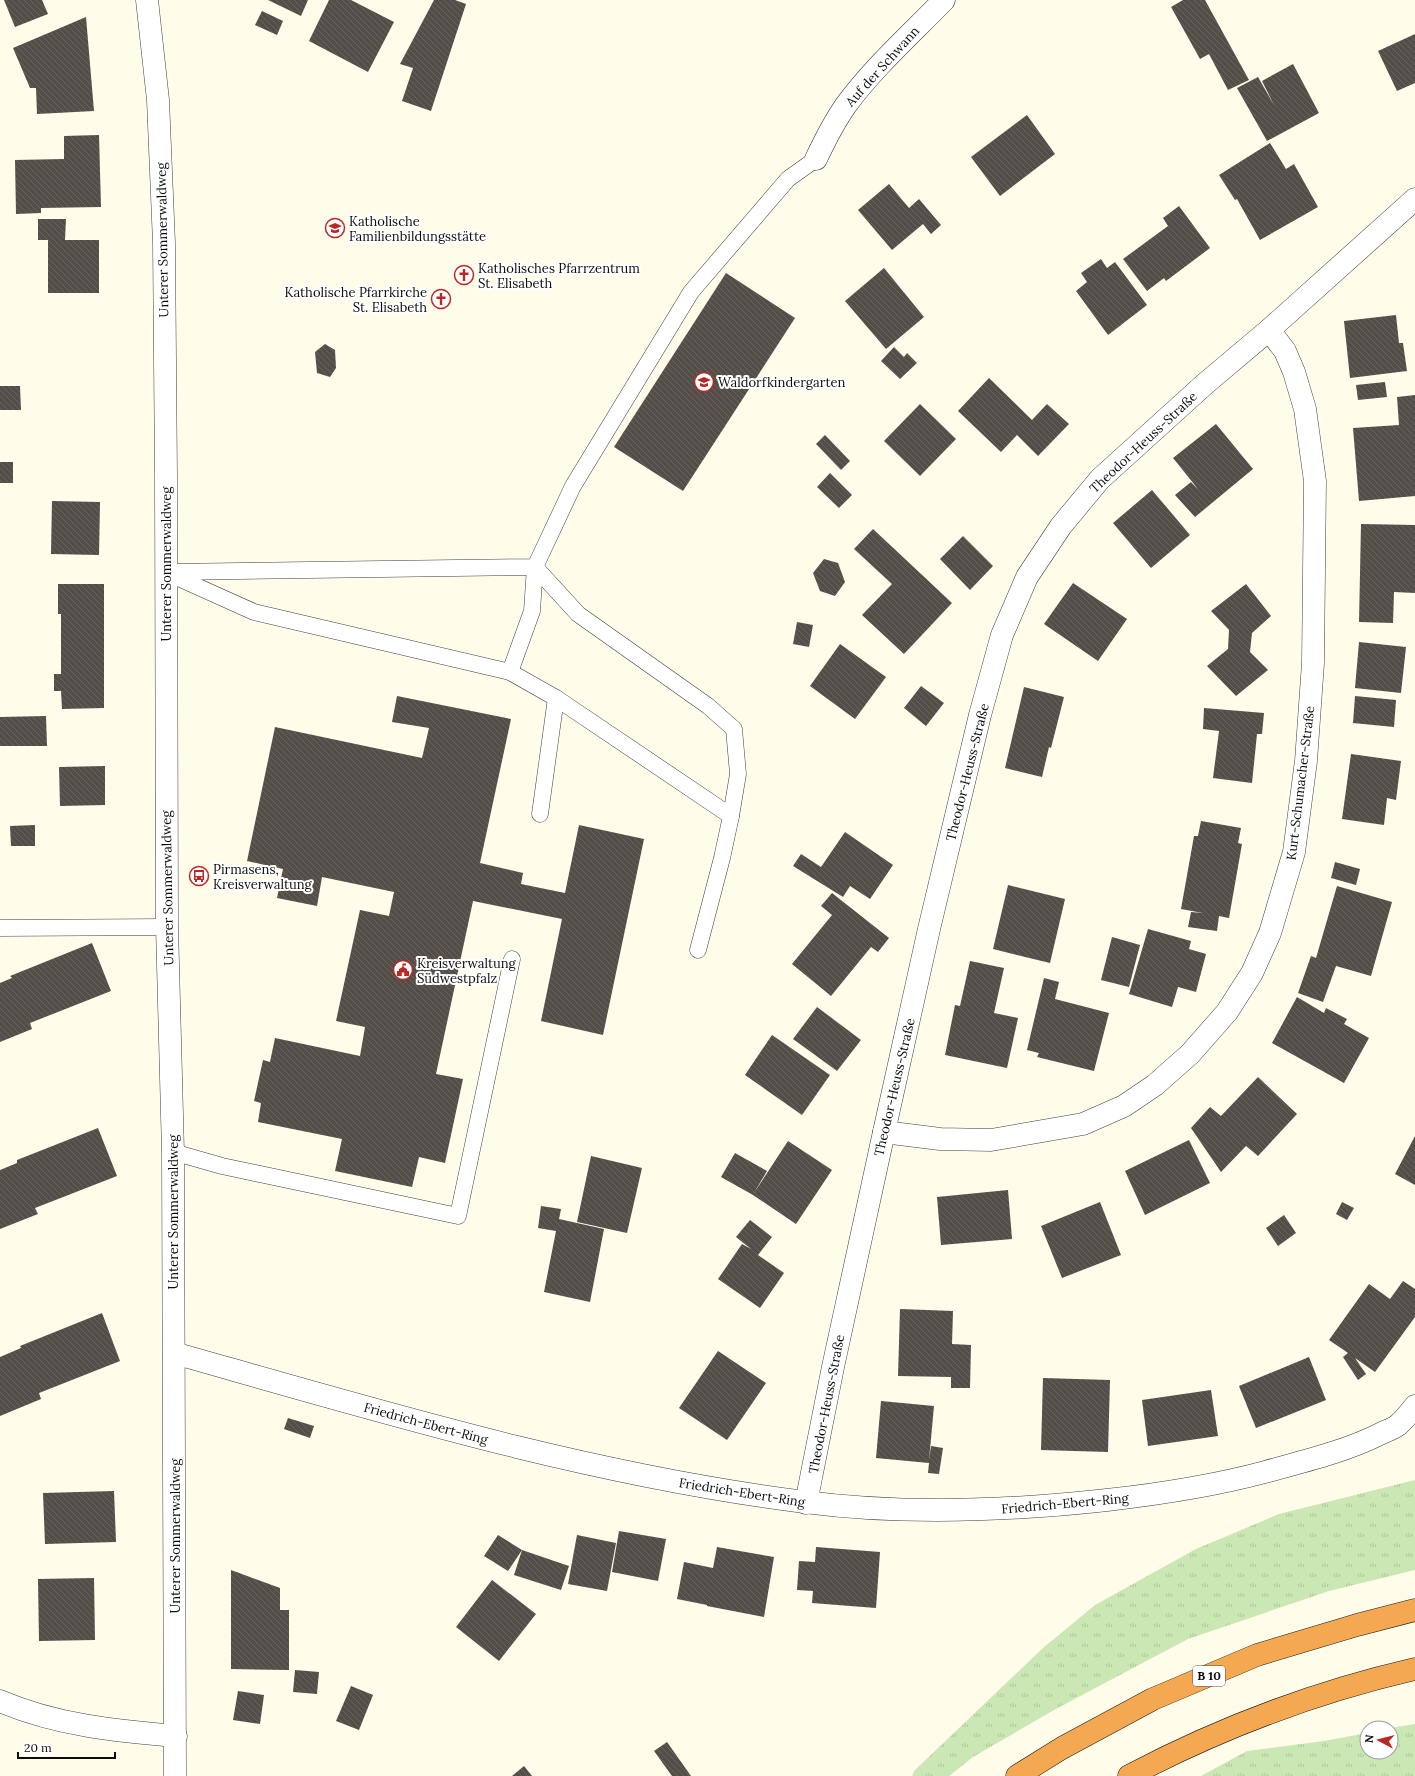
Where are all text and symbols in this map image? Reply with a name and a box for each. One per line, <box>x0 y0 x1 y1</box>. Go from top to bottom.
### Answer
street label: Auf der Schwann <box>841 23 923 111</box>
street label: Unterer Sommerwaldweg <box>153 162 172 318</box>
place label: Katholische Familienbildungsstätte <box>349 213 486 245</box>
school or university icon: Katholische Familienbildungsstätte <box>324 217 346 239</box>
place label: Katholisches Pfarrzentrum St. Elisabeth <box>478 260 640 292</box>
church icon: Katholisches Pfarrzentrum St. Elisabeth <box>453 264 475 286</box>
place label: Katholische Pfarrkirche St. Elisabeth <box>285 284 427 316</box>
church icon: Katholische Pfarrkirche St. Elisabeth <box>430 288 452 310</box>
school or university icon: Waldorfkindergarten <box>693 371 715 393</box>
place label: Waldorfkindergarten <box>718 374 845 391</box>
street label: Theodor-Heuss-Straße <box>1086 388 1201 497</box>
street label: Unterer Sommerwaldweg <box>158 486 175 641</box>
street label: Theodor-Heuss-Straße <box>942 702 993 843</box>
street label: Kurt-Schumacher-Straße <box>1283 705 1318 861</box>
street label: Unterer Sommerwaldweg <box>158 810 177 966</box>
place label: Pirmasens, Kreisverwaltung <box>213 861 313 893</box>
bus stop icon: Pirmasens, Kreisverwaltung <box>188 865 210 887</box>
place label: Kreisverwaltung Südwestpfalz <box>417 955 517 987</box>
public building icon: Kreisverwaltung Südwestpfalz <box>392 959 414 981</box>
street label: Theodor-Heuss-Straße <box>870 1016 919 1158</box>
street label: Unterer Sommerwaldweg <box>165 1134 182 1289</box>
street label: Theodor-Heuss-Straße <box>805 1333 848 1475</box>
street label: Friedrich-Ebert-Ring <box>362 1399 491 1448</box>
street label: Unterer Sommerwaldweg <box>167 1458 184 1613</box>
street label: Friedrich-Ebert-Ring <box>678 1474 807 1511</box>
street label: Friedrich-Ebert-Ring <box>1001 1489 1130 1518</box>
road number: B 10 <box>1193 1666 1225 1686</box>
north arrow <box>1359 1720 1399 1760</box>
text: N <box>1362 1733 1377 1744</box>
scale bar <box>18 1734 115 1760</box>
text: 20 m <box>24 1740 52 1755</box>

